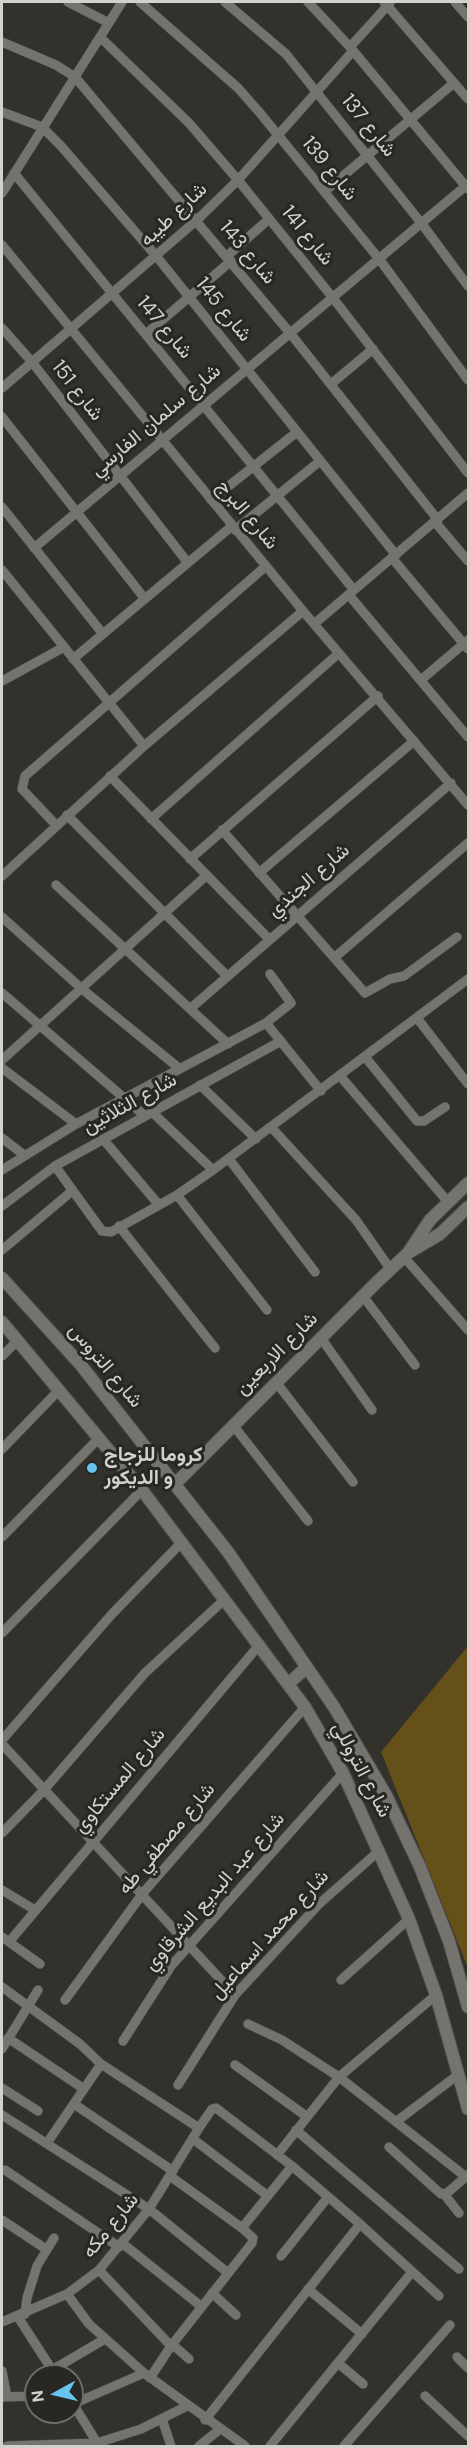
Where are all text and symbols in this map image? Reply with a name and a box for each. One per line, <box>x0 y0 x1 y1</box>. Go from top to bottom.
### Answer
street label: شارع 137 <box>335 90 401 162</box>
street label: شارع 139 <box>296 132 362 206</box>
street label: شارع طيبه <box>135 178 213 252</box>
street label: شارع 141 <box>276 201 338 271</box>
street label: شارع 143 <box>213 216 281 290</box>
street label: شارع 145 <box>190 273 256 347</box>
street label: شارع 147 <box>131 292 197 364</box>
street label: شارع 151 <box>46 356 108 426</box>
street label: شارع سلمان الفارسي <box>86 359 226 483</box>
street label: شارع البرج <box>211 475 283 555</box>
street label: شارع الجندي <box>263 839 355 923</box>
street label: شارع الثلاثين <box>79 1068 181 1140</box>
street label: شارع الاربعين <box>230 1307 324 1401</box>
street label: شارع التروس <box>63 1319 147 1413</box>
place label: كروما للزجاج و الديكور <box>104 1444 203 1491</box>
marker: كروما للزجاج و الديكور <box>85 1461 99 1475</box>
street label: شارع التروللي <box>326 1718 396 1822</box>
street label: شارع المستكاوي <box>69 1723 171 1839</box>
street label: شارع مصطفي طه <box>113 1778 221 1900</box>
street label: شارع عبد البديع الشرقاوي <box>140 1808 290 1976</box>
street label: شارع محمد اسماعيل <box>205 1865 335 2005</box>
street label: شارع مكه <box>78 2189 144 2263</box>
north arrow <box>24 2364 84 2424</box>
text: N <box>26 2389 49 2404</box>

